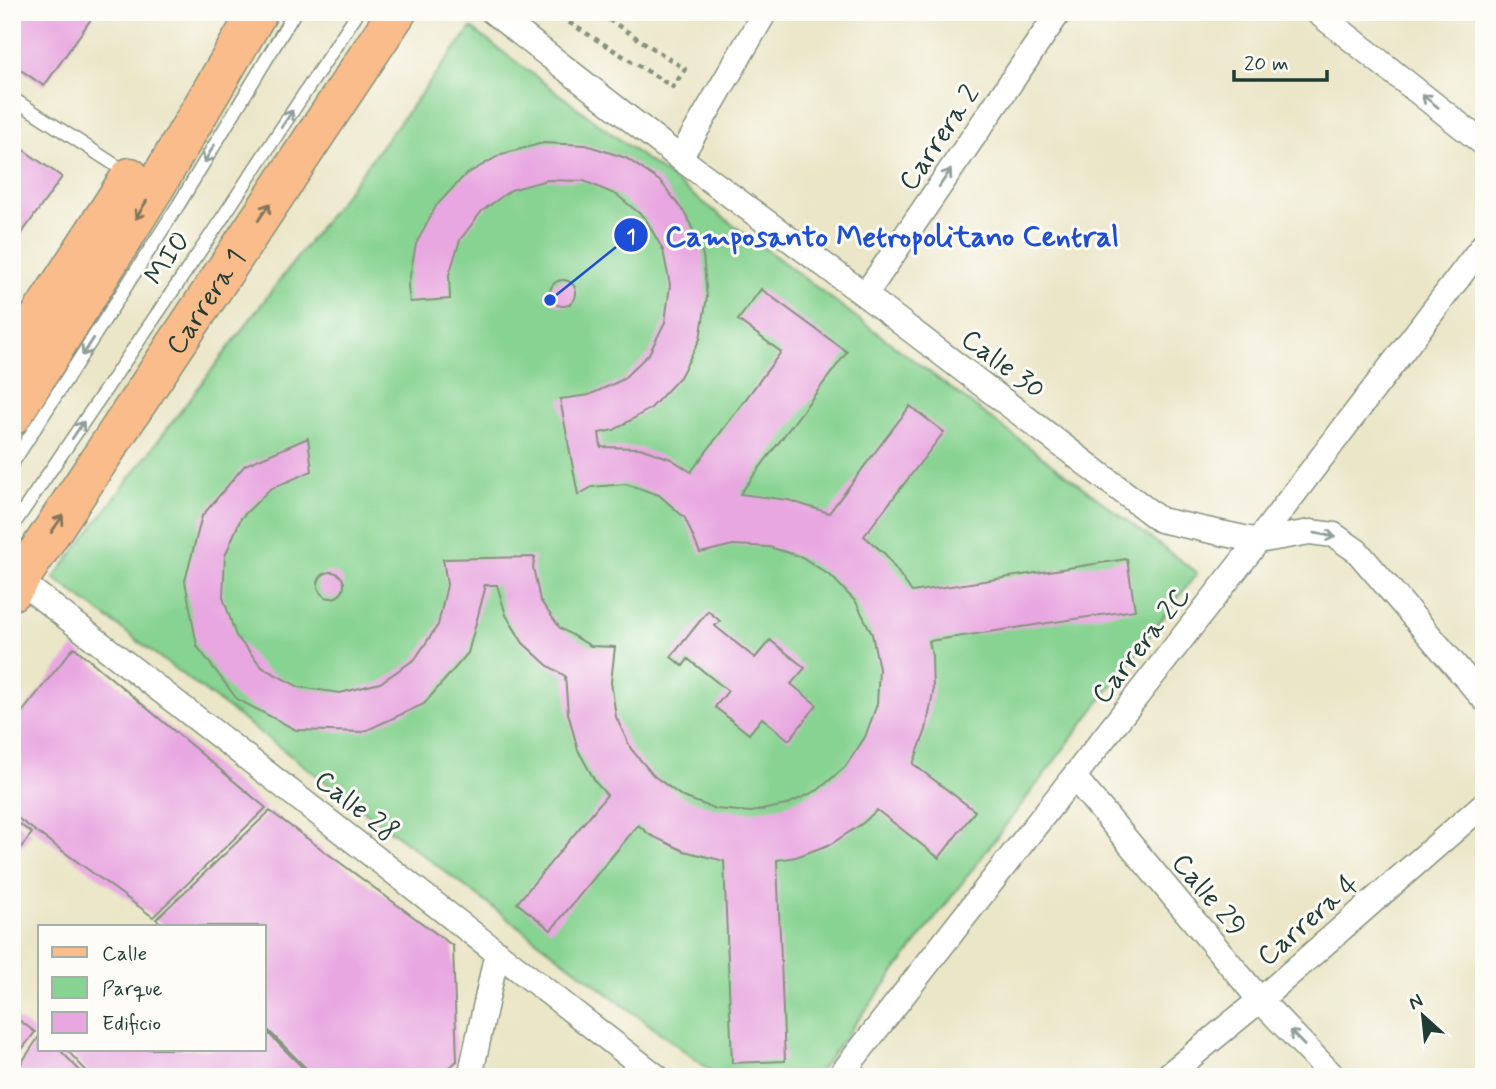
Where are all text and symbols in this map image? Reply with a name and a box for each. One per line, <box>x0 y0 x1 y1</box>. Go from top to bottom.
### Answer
scale bar <box>1234 38 1326 82</box>
text: 20 m <box>1244 50 1289 78</box>
street label: Carrera 2 <box>891 78 989 199</box>
one-way arrow <box>1422 94 1440 109</box>
one-way arrow <box>280 110 295 129</box>
one-way arrow <box>202 144 216 164</box>
one-way arrow <box>938 169 953 188</box>
one-way arrow <box>133 200 147 220</box>
one-way arrow <box>258 203 272 223</box>
callout: Camposanto Metropolitano Central <box>614 210 1135 261</box>
text: Camposanto Metropolitano Central <box>665 218 1119 257</box>
text: 1 <box>626 223 636 251</box>
street label: MIO <box>137 224 200 293</box>
street label: Carrera 1 <box>158 243 255 363</box>
street label: Calle 30 <box>953 321 1052 409</box>
one-way arrow <box>80 336 94 356</box>
one-way arrow <box>71 421 85 440</box>
one-way arrow <box>51 515 65 535</box>
one-way arrow <box>1313 529 1336 542</box>
street label: Carrera 2C <box>1084 579 1200 712</box>
street label: Calle 28 <box>306 763 405 851</box>
street label: Calle 29 <box>1162 846 1254 945</box>
street label: Carrera 4 <box>1250 867 1367 975</box>
legend <box>38 925 266 1050</box>
text: Calle <box>102 940 147 968</box>
text: Parque <box>102 975 163 1003</box>
north arrow <box>1388 981 1458 1050</box>
text: N <box>1405 988 1427 1016</box>
text: Edificio <box>102 1010 161 1038</box>
one-way arrow <box>1288 1030 1305 1047</box>

